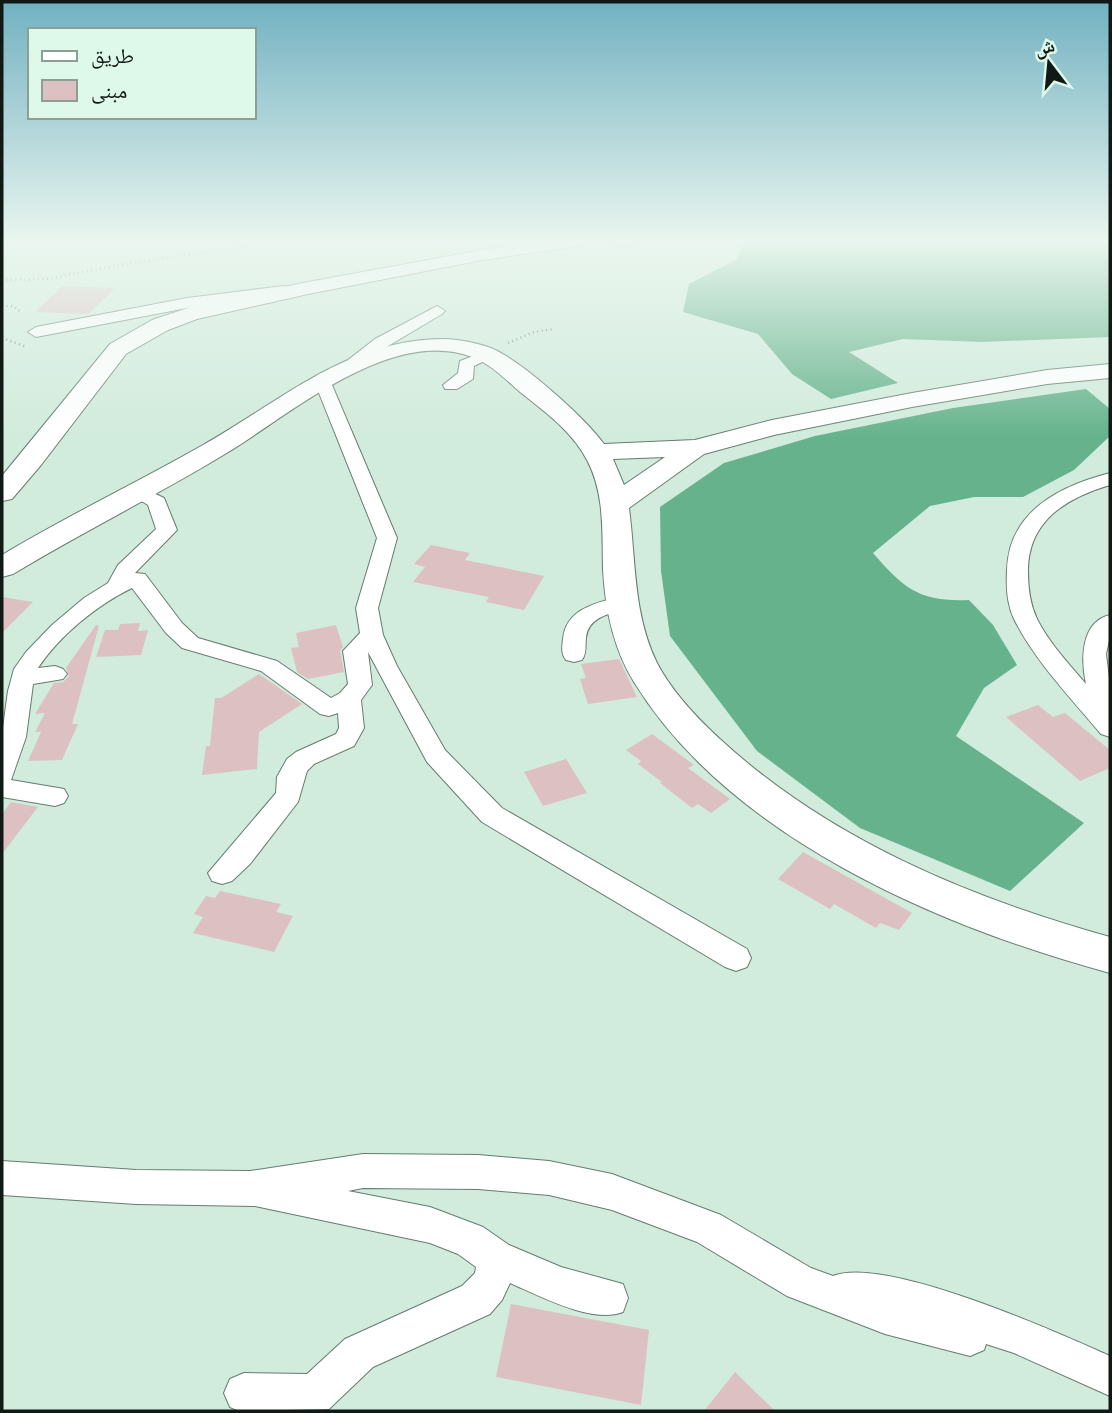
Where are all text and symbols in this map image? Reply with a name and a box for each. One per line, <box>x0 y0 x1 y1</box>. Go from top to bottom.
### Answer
legend <box>28 28 256 119</box>
north arrow <box>1014 28 1084 98</box>
text: ش <box>1032 34 1058 63</box>
text: طريق <box>91 44 134 71</box>
text: مبنى <box>91 79 127 106</box>

